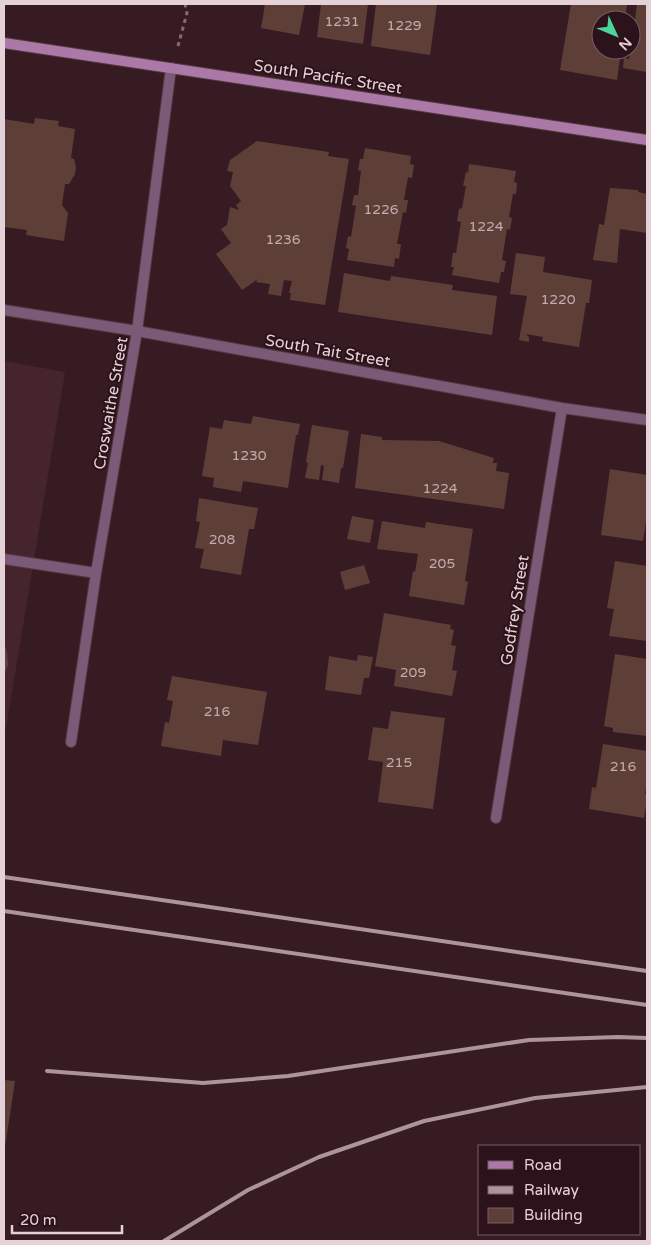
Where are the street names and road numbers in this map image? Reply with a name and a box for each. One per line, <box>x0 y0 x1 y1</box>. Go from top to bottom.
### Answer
street label: South Pacific Street <box>252 55 403 99</box>
street label: South Tait Street <box>264 330 392 372</box>
street label: Croswaithe Street <box>89 335 133 471</box>
street label: Godfrey Street <box>496 554 534 667</box>

